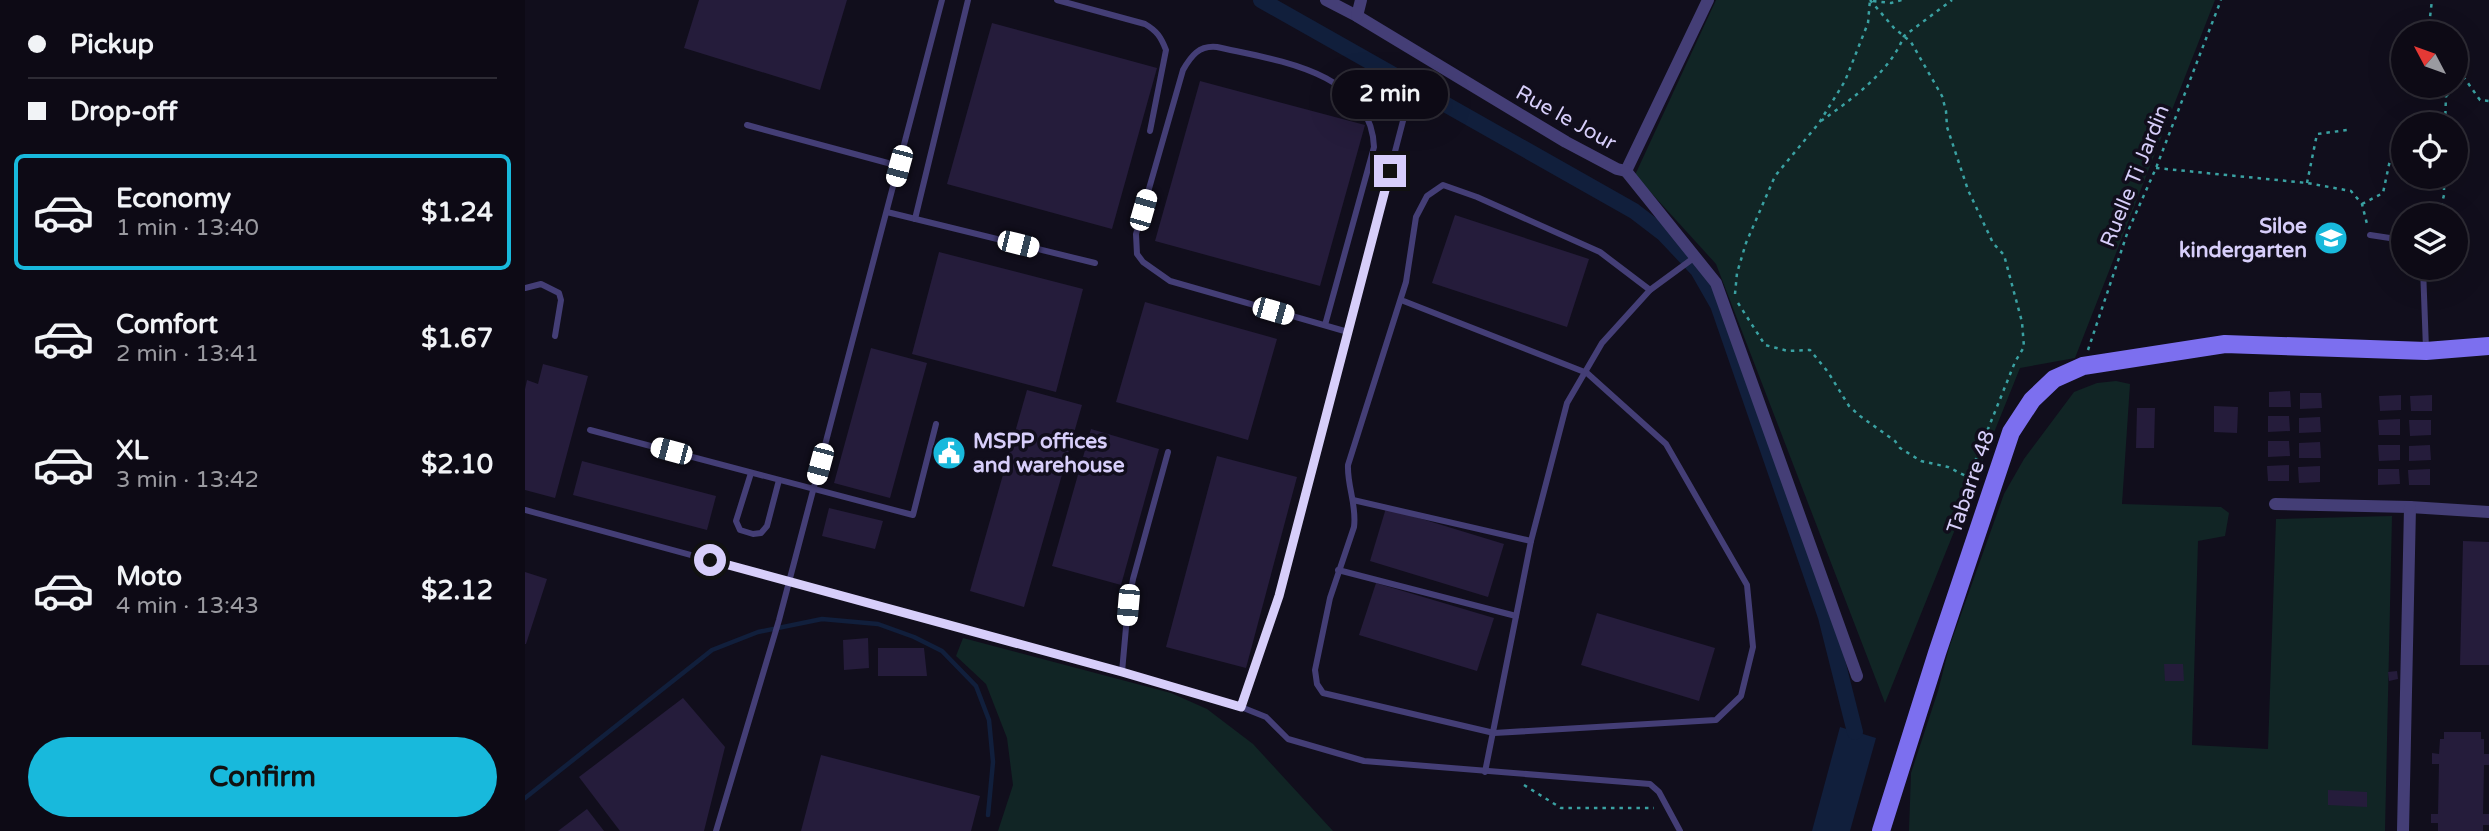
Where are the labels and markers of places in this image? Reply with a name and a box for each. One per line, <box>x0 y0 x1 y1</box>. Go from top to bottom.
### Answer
place label: Siloe kindergarten <box>2179 214 2307 263</box>
school or university icon: Siloe kindergarten <box>2312 219 2350 257</box>
place label: MSPP offices and warehouse <box>973 429 1125 478</box>
public building icon: MSPP offices and warehouse <box>930 434 968 472</box>

